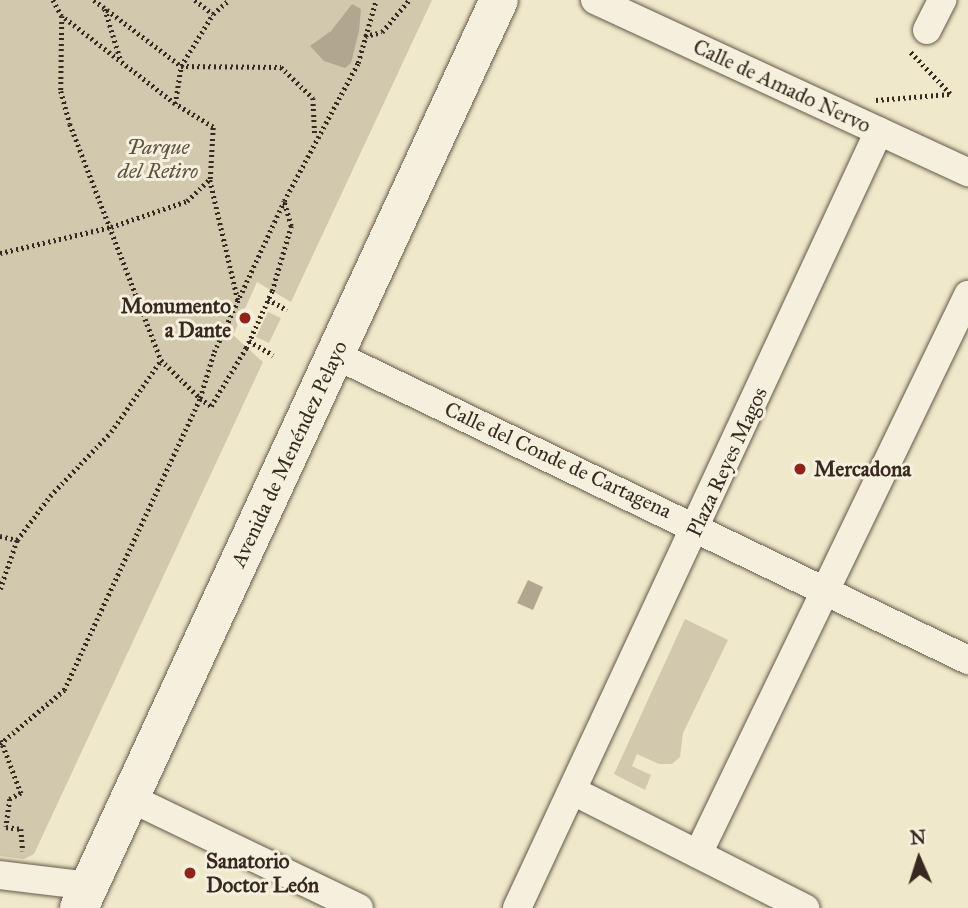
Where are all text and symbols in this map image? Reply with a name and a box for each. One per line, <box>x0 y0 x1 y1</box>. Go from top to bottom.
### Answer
street label: Calle de Amado Nervo <box>689 34 875 138</box>
park label: Parque del Retiro <box>118 134 198 184</box>
place label: Monumento a Dante <box>121 293 231 343</box>
marker: Monumento a Dante <box>237 310 253 326</box>
street label: Avenida de Menéndez Pelayo <box>225 337 353 571</box>
street label: Plaza Reyes Magos <box>681 383 773 541</box>
street label: Calle del Conde de Cartagena <box>441 396 675 524</box>
place label: Mercadona <box>814 456 911 482</box>
marker: Mercadona <box>792 461 808 477</box>
north arrow <box>884 824 954 894</box>
text: N <box>909 826 927 849</box>
place label: Sanatorio Doctor León <box>206 848 319 898</box>
marker: Sanatorio Doctor León <box>180 863 200 883</box>

